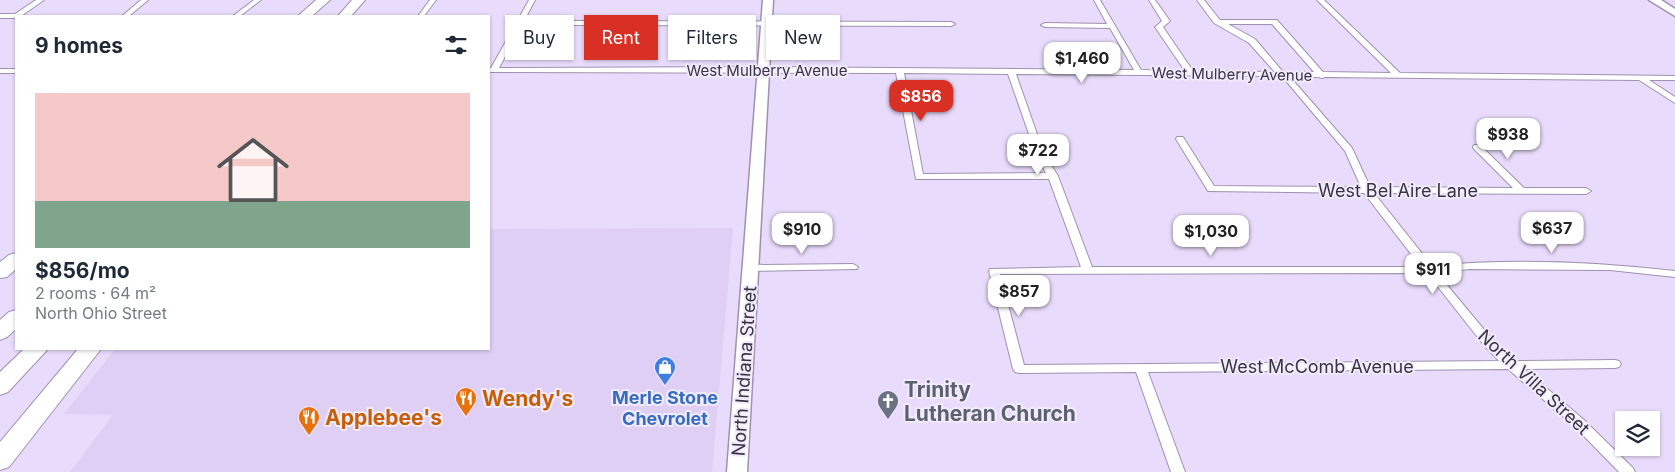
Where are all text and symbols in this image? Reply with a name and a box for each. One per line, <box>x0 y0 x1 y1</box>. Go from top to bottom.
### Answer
chip: Buy <box>505 15 574 60</box>
chip: Rent <box>584 15 658 60</box>
chip: Filters <box>668 15 756 60</box>
chip: New <box>766 15 840 60</box>
icon: filters <box>442 31 470 59</box>
text: 9 homes <box>35 33 123 58</box>
pin: $1,460 <box>1041 42 1123 84</box>
text: $1,460 <box>1055 48 1109 68</box>
street label: West Mulberry Avenue <box>687 61 847 80</box>
street label: West Mulberry Avenue <box>1151 63 1313 85</box>
pin: $856 <box>891 80 951 122</box>
text: $856 <box>900 86 942 106</box>
pin: $938 <box>1478 118 1538 160</box>
text: $938 <box>1487 124 1529 144</box>
icon: home <box>208 125 298 215</box>
pin: $722 <box>1008 134 1068 176</box>
text: $722 <box>1018 140 1058 160</box>
street label: West Bel Aire Lane <box>1318 180 1478 201</box>
pin: $910 <box>772 212 832 255</box>
pin: $637 <box>1522 212 1582 254</box>
pin: $1,030 <box>1170 214 1252 257</box>
text: $637 <box>1532 218 1572 238</box>
text: $910 <box>783 219 821 239</box>
text: $1,030 <box>1184 221 1238 241</box>
pin: $911 <box>1403 252 1463 295</box>
text: $856/mo <box>35 258 130 283</box>
text: $911 <box>1416 259 1450 279</box>
pin: $857 <box>989 274 1049 317</box>
text: $857 <box>999 281 1039 301</box>
text: 2 rooms · 64 m² <box>35 283 156 303</box>
street label: North Indiana Street <box>728 285 760 457</box>
text: North Ohio Street <box>35 303 167 323</box>
street label: North Villa Street <box>1474 325 1594 439</box>
shop icon: Merle Stone Chevrolet <box>653 355 677 386</box>
street label: West McComb Avenue <box>1220 356 1414 377</box>
place label: Trinity Lutheran Church <box>904 377 1076 426</box>
restaurant icon: Wendy's <box>454 386 478 417</box>
place label: Wendy's <box>482 386 573 411</box>
place label: Merle Stone Chevrolet <box>612 387 718 429</box>
church icon: Trinity Lutheran Church <box>876 389 900 420</box>
restaurant icon: Applebee's <box>297 405 321 436</box>
place label: Applebee's <box>325 405 442 430</box>
map controls <box>1615 411 1660 456</box>
button: layers <box>1615 411 1660 456</box>

